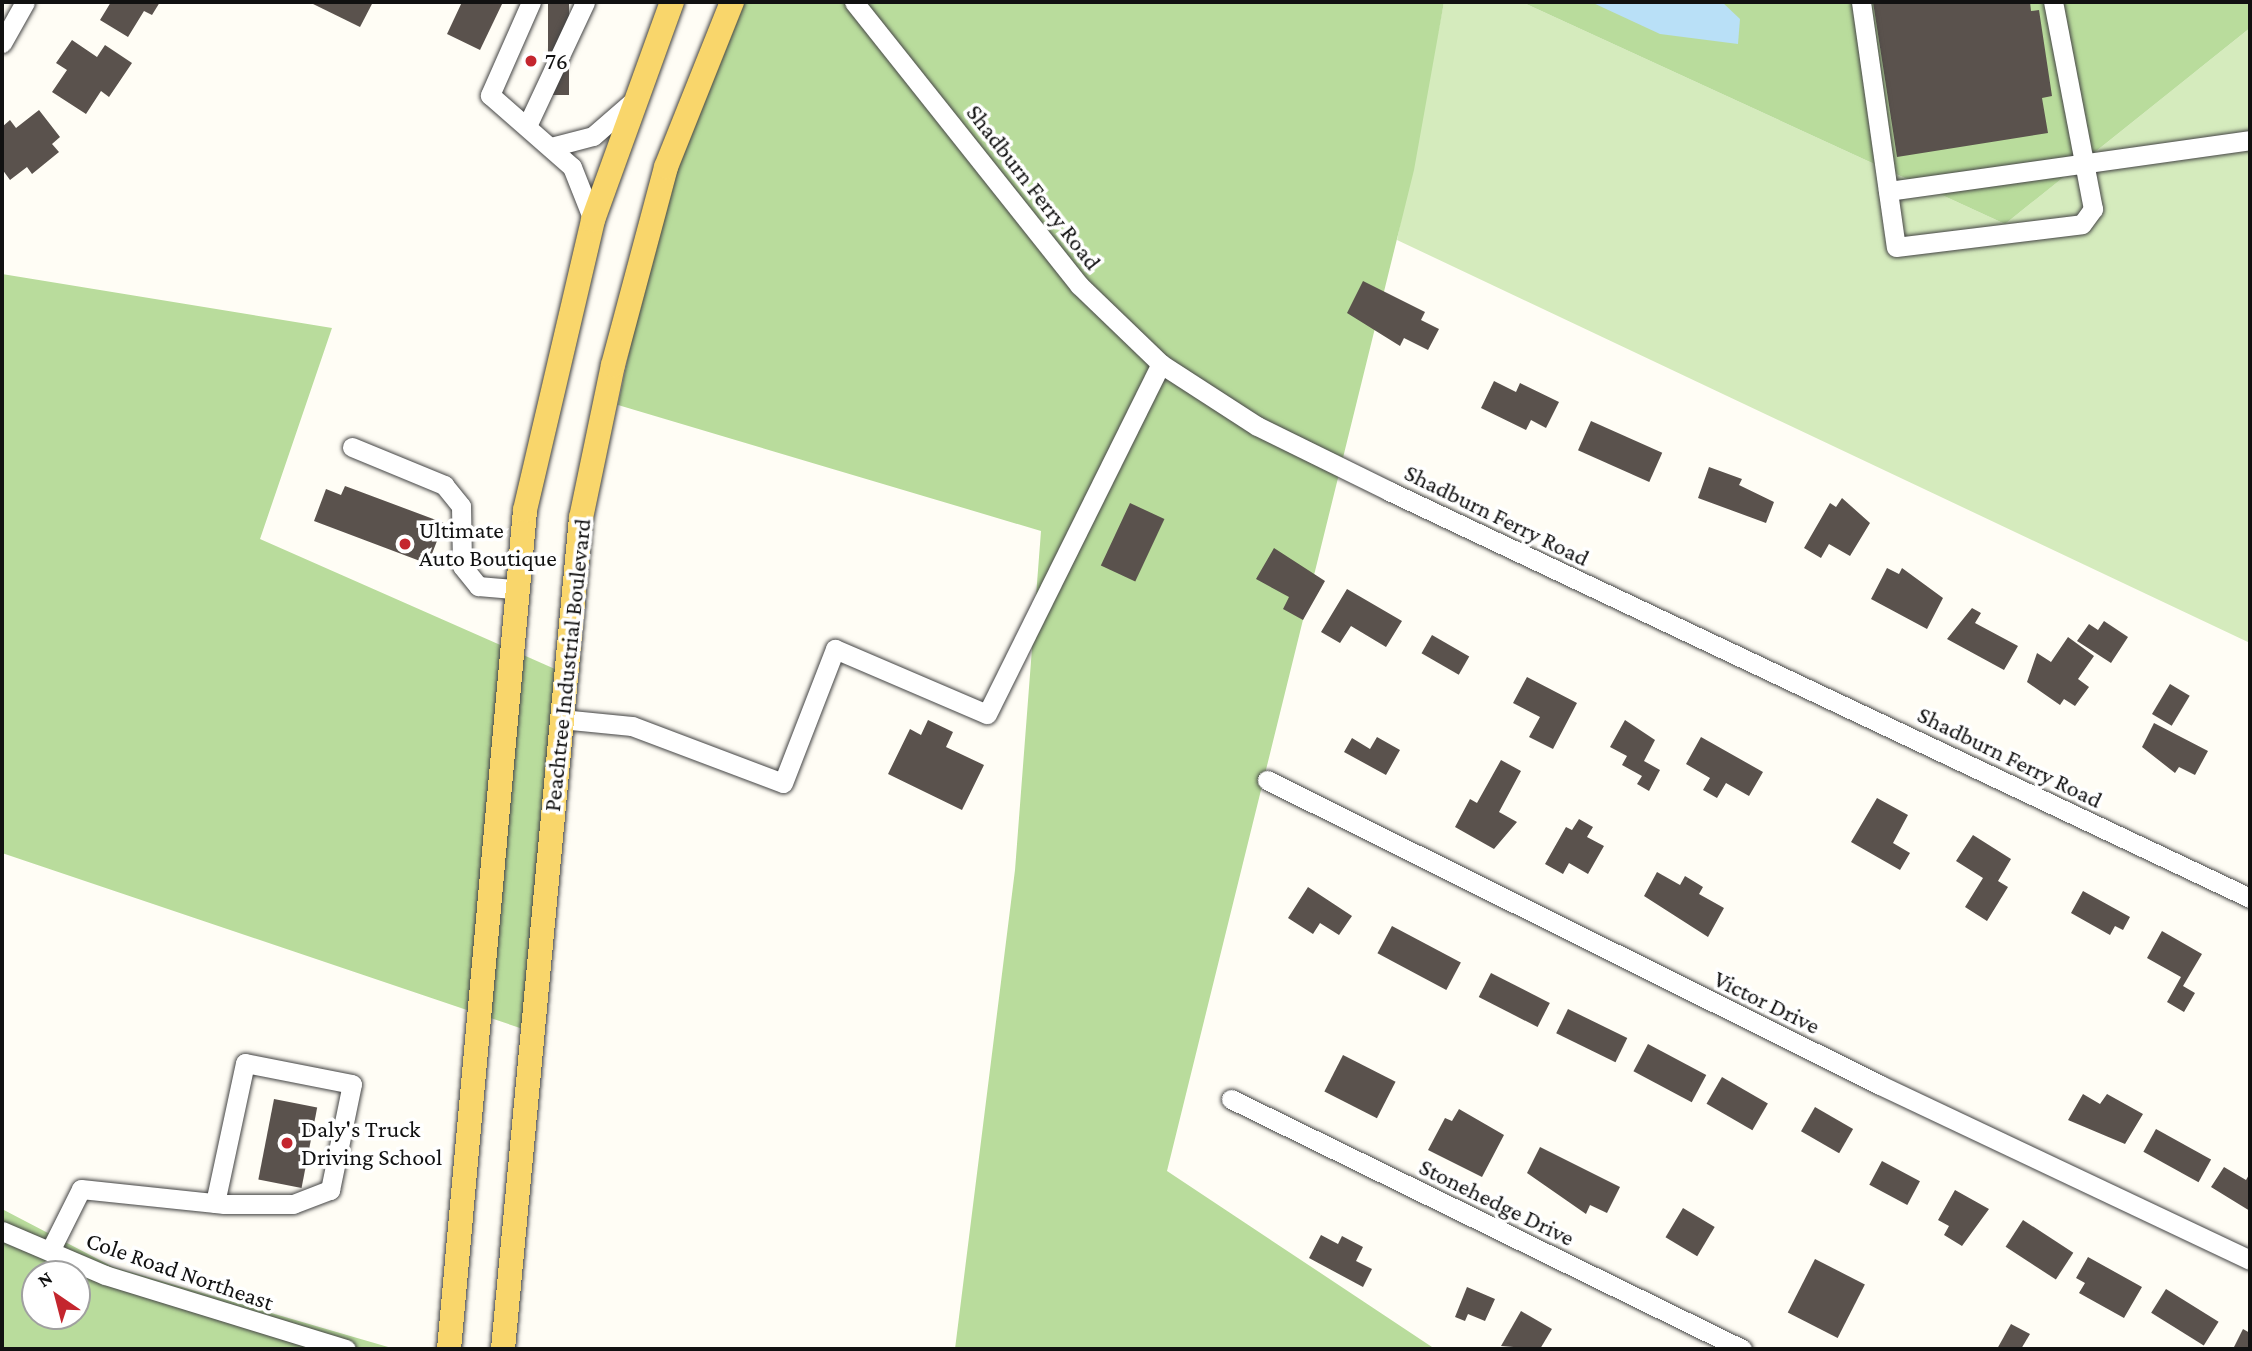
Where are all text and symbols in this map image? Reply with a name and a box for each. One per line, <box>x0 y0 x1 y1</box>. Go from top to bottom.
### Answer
place label: 76 <box>545 47 568 75</box>
marker: 76 <box>523 53 539 69</box>
street label: Shadburn Ferry Road <box>960 99 1108 275</box>
street label: Shadburn Ferry Road <box>1400 458 1594 572</box>
place label: Ultimate Auto Boutique <box>419 516 557 572</box>
street label: Peachtree Industrial Boulevard <box>537 517 597 813</box>
marker: Ultimate Auto Boutique <box>397 536 413 552</box>
street label: Shadburn Ferry Road <box>1913 700 2107 814</box>
street label: Victor Drive <box>1709 964 1825 1040</box>
place label: Daly's Truck Driving School <box>301 1115 442 1171</box>
marker: Daly's Truck Driving School <box>279 1135 295 1151</box>
street label: Stonehedge Drive <box>1415 1152 1579 1252</box>
street label: Cole Road Northeast <box>82 1225 278 1317</box>
north arrow <box>21 1260 91 1330</box>
text: N <box>33 1267 56 1291</box>

